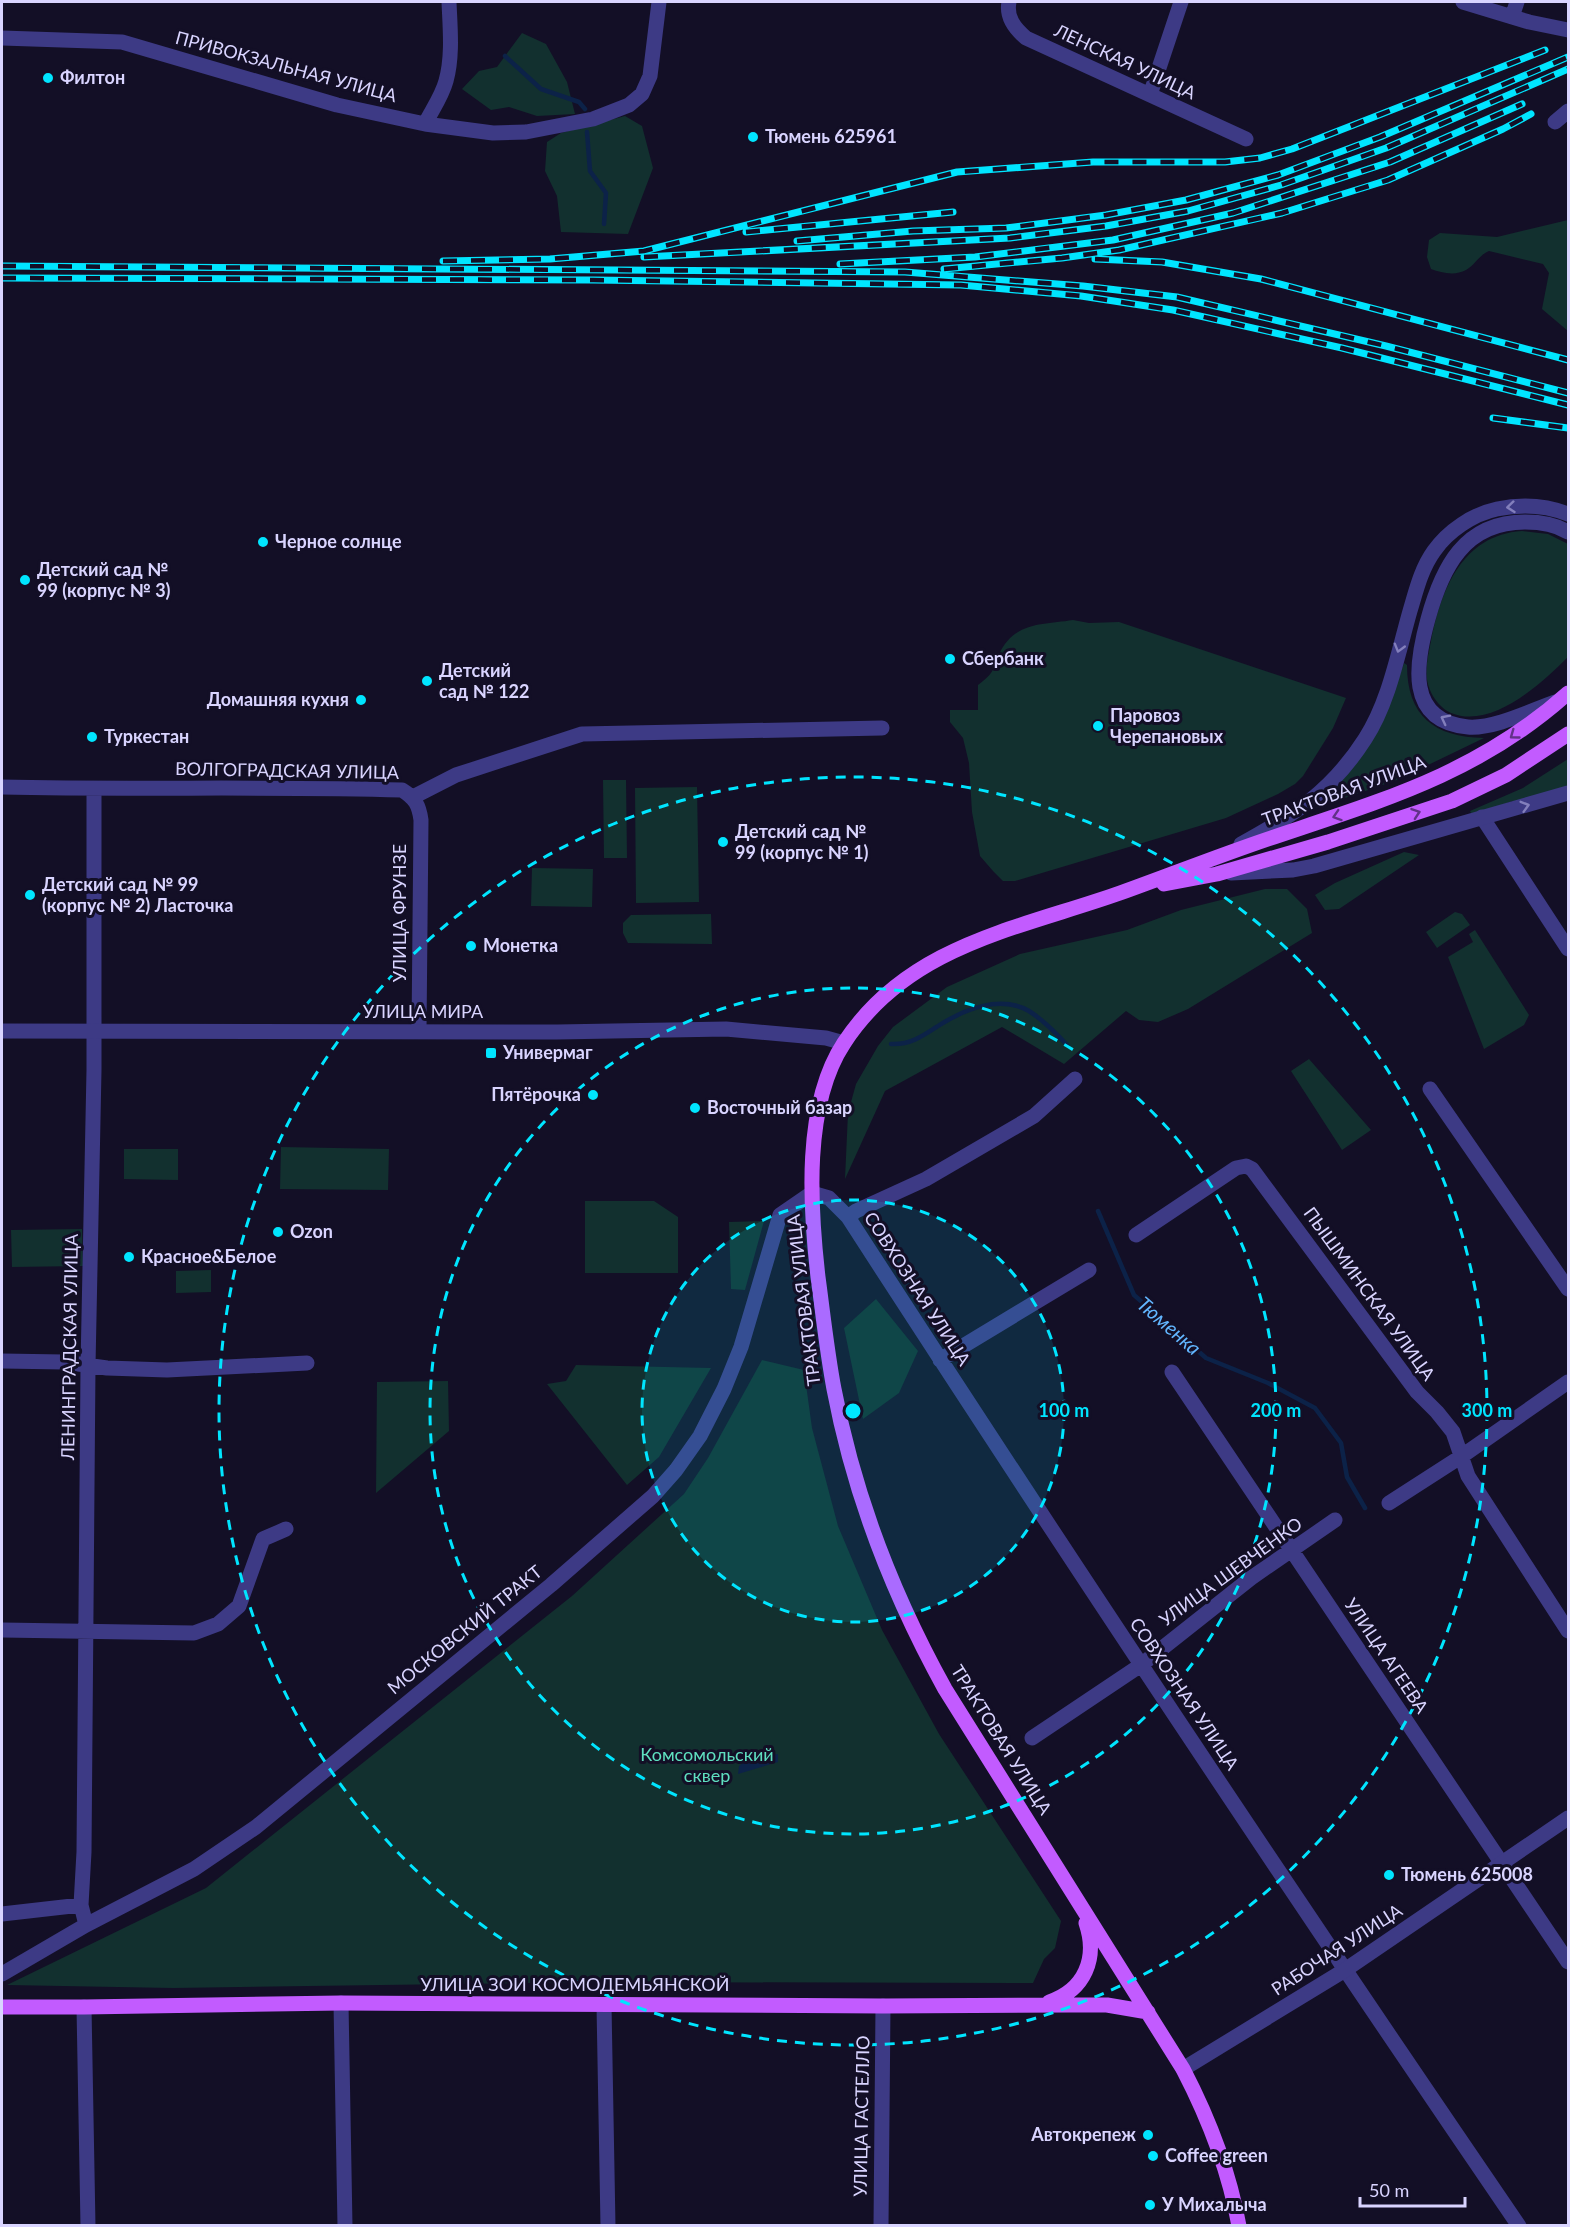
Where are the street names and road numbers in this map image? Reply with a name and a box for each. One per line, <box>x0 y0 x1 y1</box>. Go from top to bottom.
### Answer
street label: ЛЕНСКАЯ УЛИЦА <box>1050 18 1200 104</box>
street label: ПРИВОКЗАЛЬНАЯ УЛИЦА <box>173 26 400 106</box>
street label: ТРАКТОВАЯ УЛИЦА <box>1259 750 1429 830</box>
street label: ВОЛГОГРАДСКАЯ УЛИЦА <box>175 757 400 783</box>
street label: УЛИЦА ФРУНЗЕ <box>388 844 410 982</box>
street label: УЛИЦА МИРА <box>363 1000 484 1022</box>
street label: ПЫШМИНСКАЯ УЛИЦА <box>1299 1202 1441 1385</box>
street label: СОВХОЗНАЯ УЛИЦА <box>860 1207 976 1370</box>
street label: ТРАКТОВАЯ УЛИЦА <box>781 1212 824 1387</box>
street label: ЛЕНИНГРАДСКАЯ УЛИЦА <box>56 1233 82 1461</box>
street label: УЛИЦА ШЕВЧЕНКО <box>1155 1512 1306 1630</box>
street label: МОСКОВСКИЙ ТРАКТ <box>383 1560 546 1698</box>
street label: УЛИЦА АГЕЕВА <box>1340 1594 1434 1718</box>
street label: СОВХОЗНАЯ УЛИЦА <box>1126 1613 1244 1774</box>
street label: ТРАКТОВАЯ УЛИЦА <box>947 1660 1057 1819</box>
street label: РАБОЧАЯ УЛИЦА <box>1267 1898 1407 2000</box>
street label: УЛИЦА ЗОИ КОСМОДЕМЬЯНСКОЙ <box>421 1973 729 1995</box>
street label: УЛИЦА ГАСТЕЛЛО <box>849 2035 873 2197</box>

